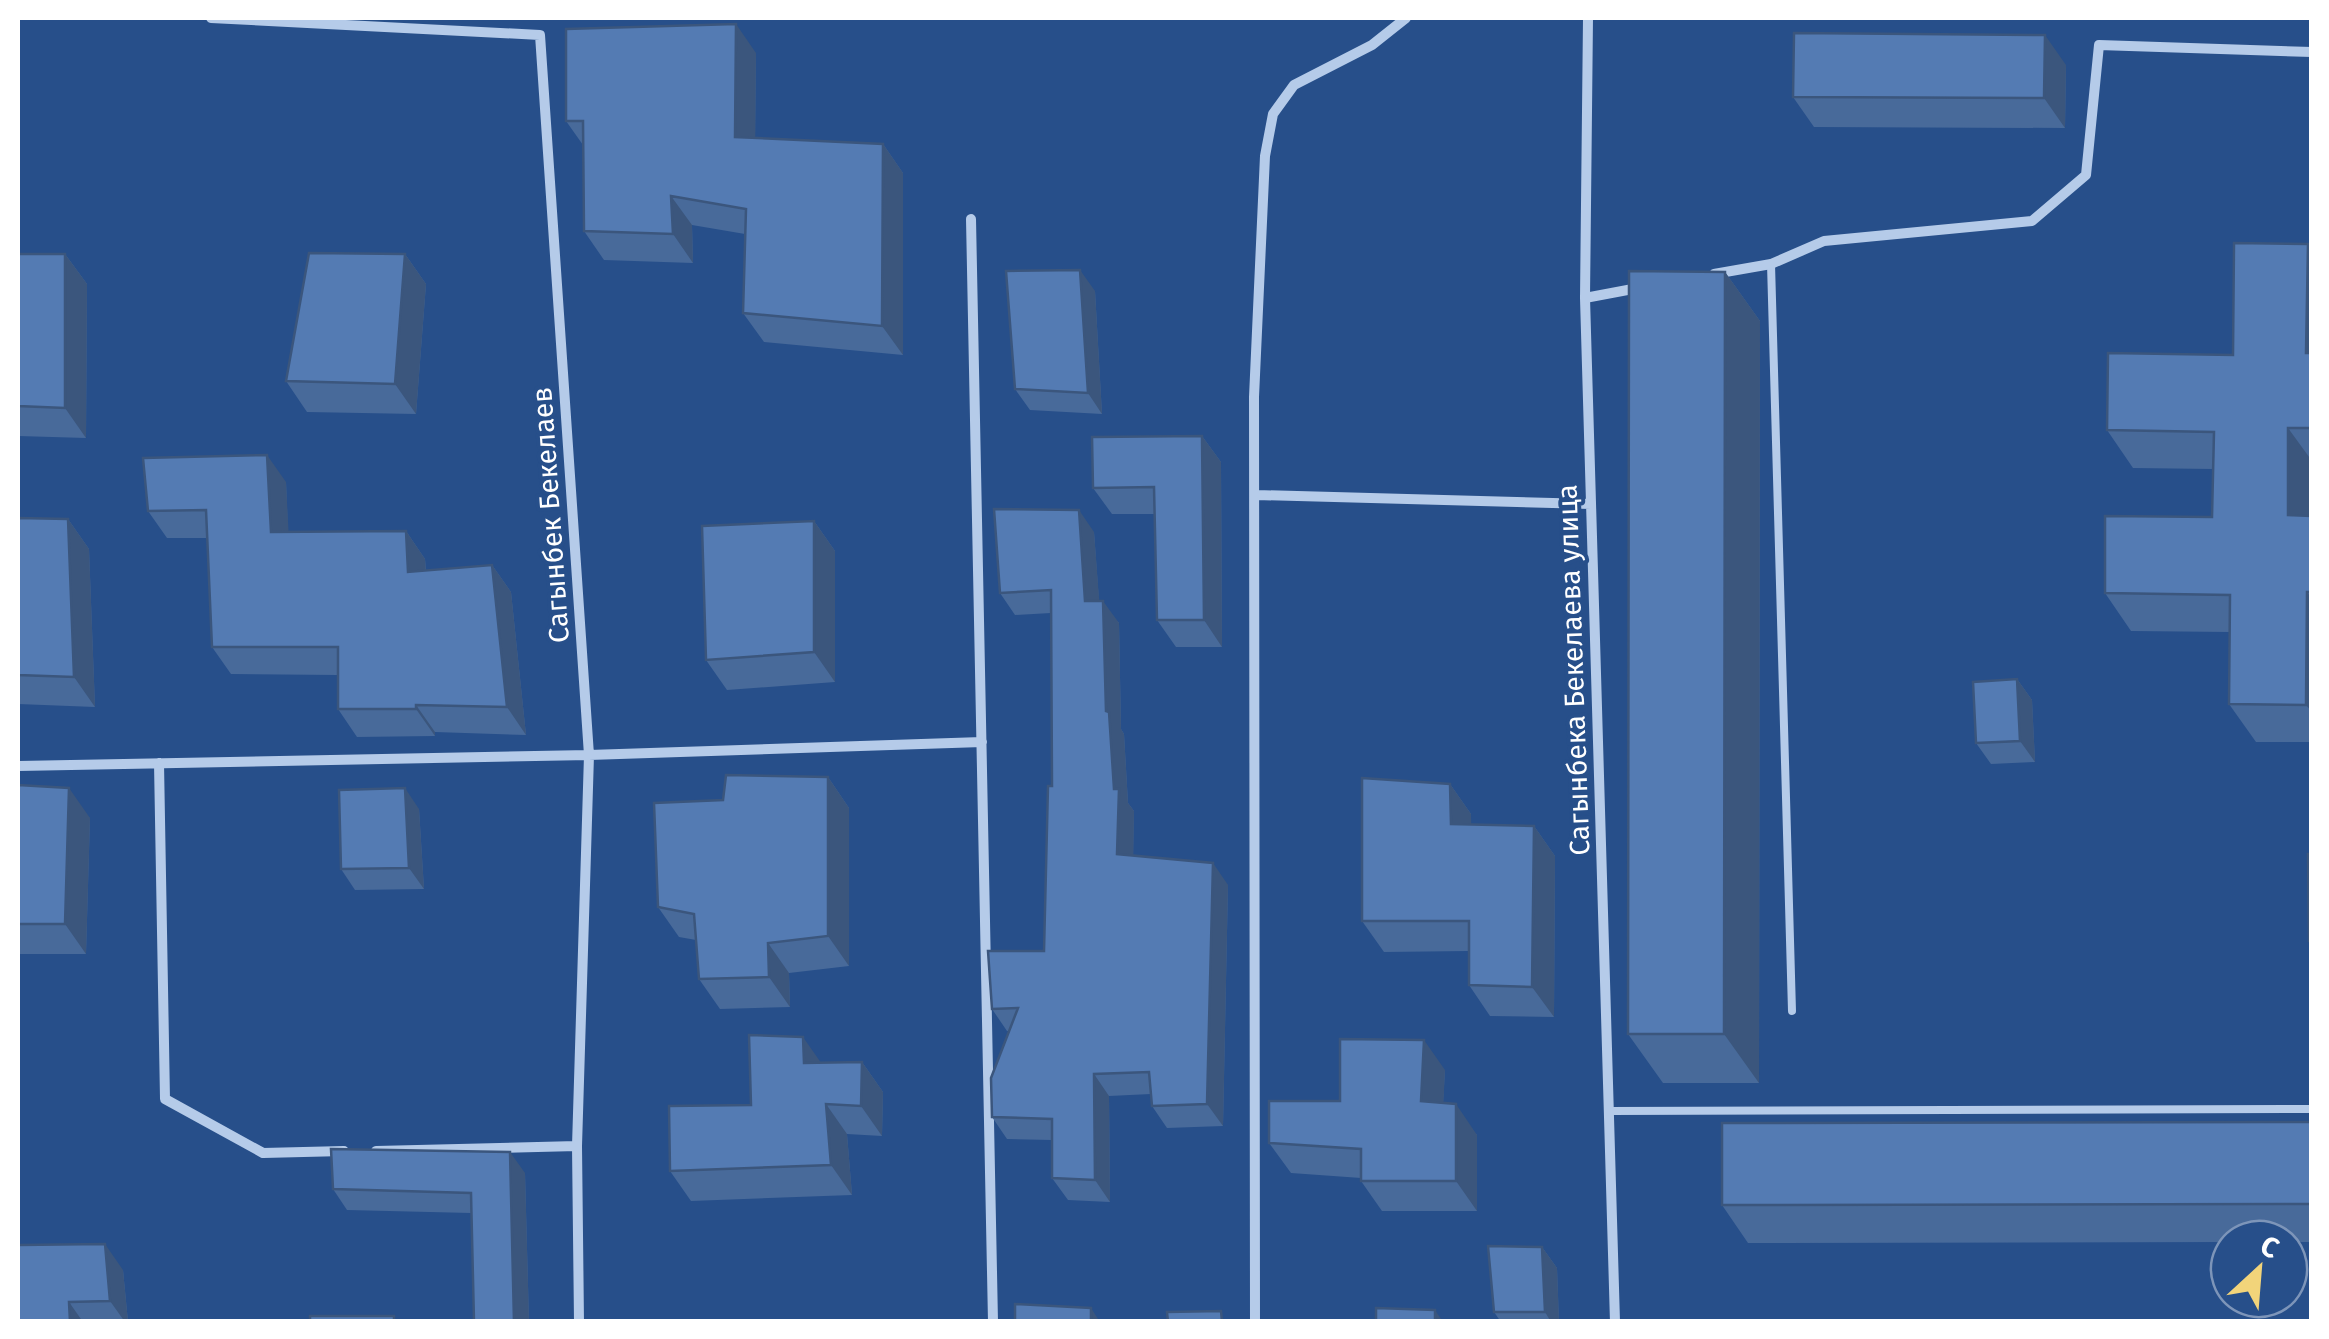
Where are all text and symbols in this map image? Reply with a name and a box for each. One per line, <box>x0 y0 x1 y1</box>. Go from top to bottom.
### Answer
street label: Сагынбек Бекелаев <box>525 386 576 644</box>
street label: Сагынбека Бекелаева улица <box>1551 484 1596 856</box>
north arrow <box>2209 1219 2309 1319</box>
text: С <box>2255 1229 2284 1265</box>

